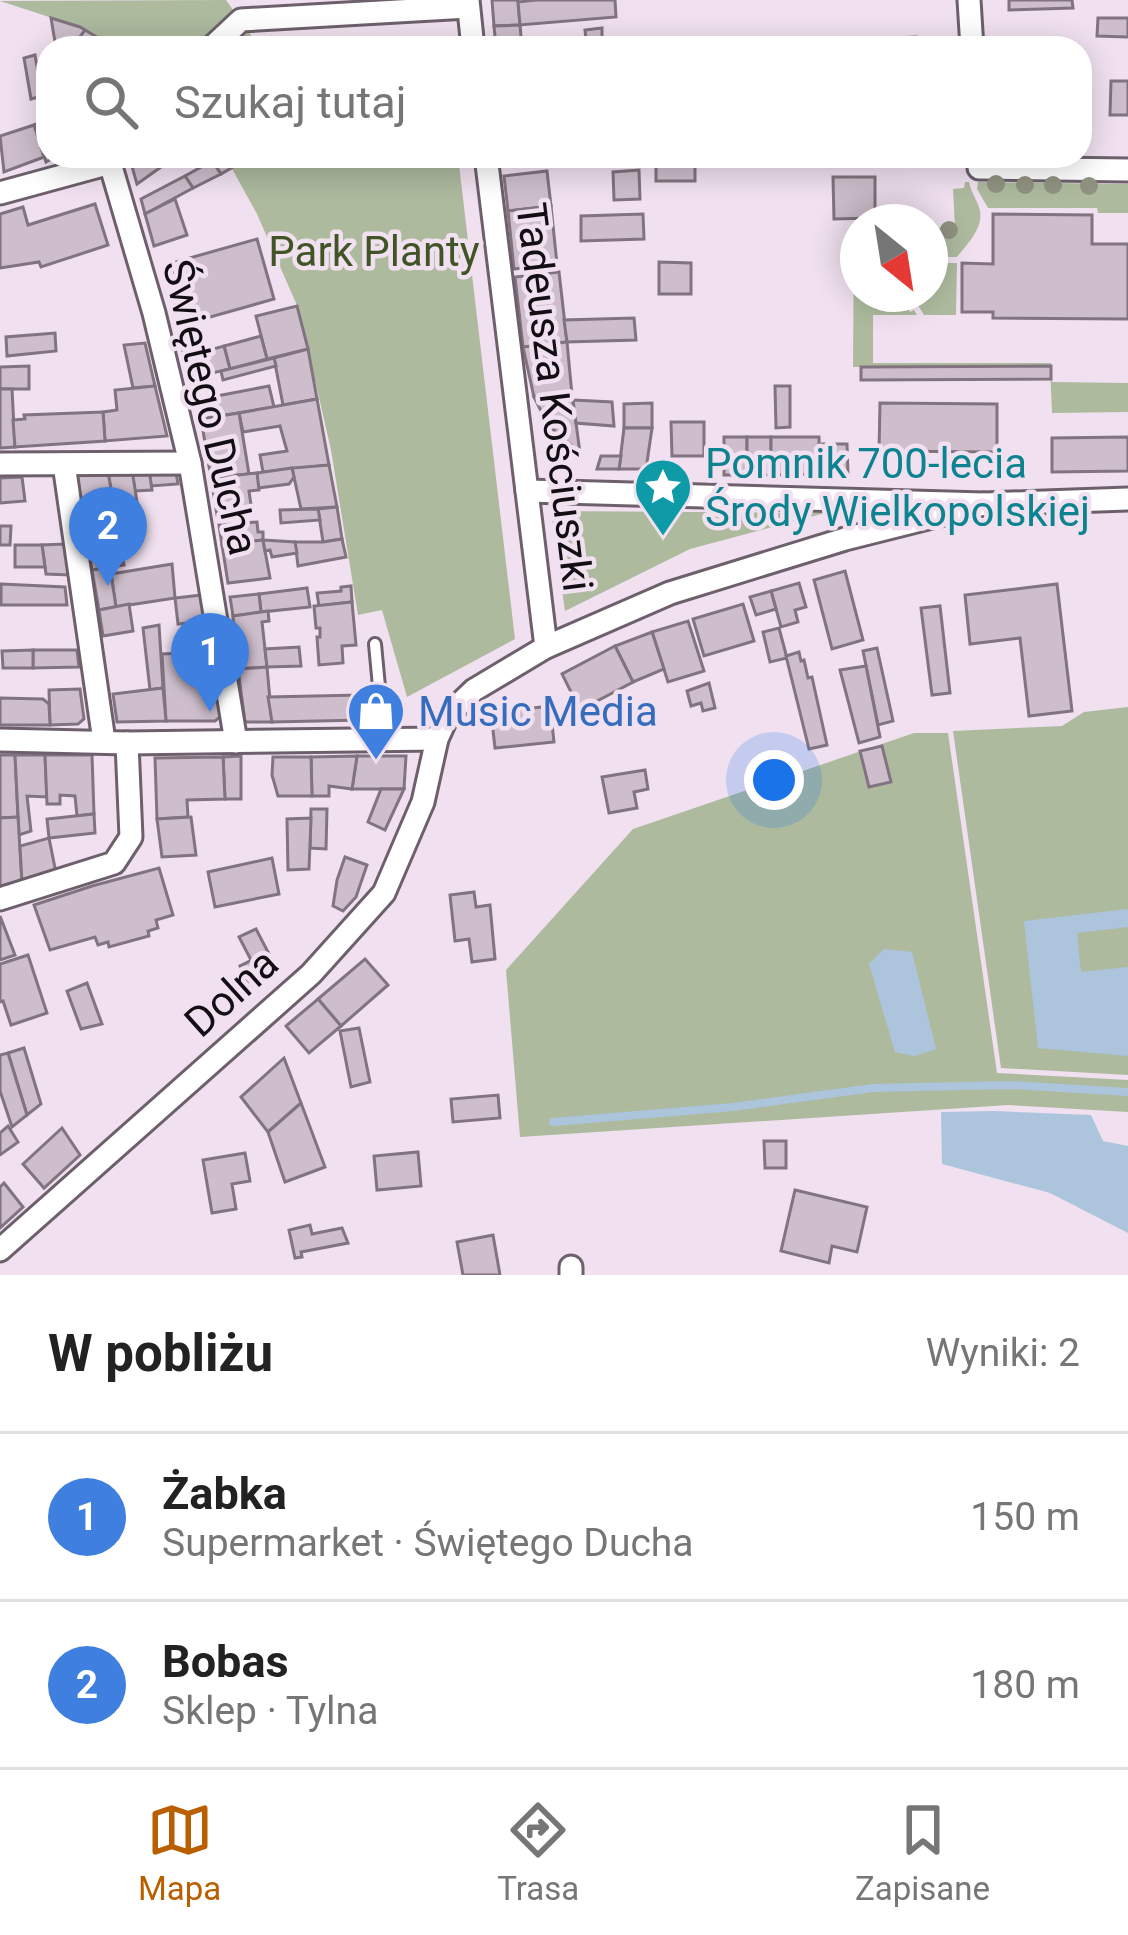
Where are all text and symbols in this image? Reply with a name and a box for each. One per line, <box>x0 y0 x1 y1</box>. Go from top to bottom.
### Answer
search box <box>36 36 1092 168</box>
icon: search <box>78 69 144 135</box>
text: Szukaj tutaj <box>174 76 407 129</box>
street label: Tadeusza Kościuszki <box>506 200 603 594</box>
north arrow <box>840 204 948 312</box>
park label: Park Planty <box>268 227 480 276</box>
street label: Świętego Ducha <box>153 255 268 560</box>
place label: Pomnik 700-lecia Środy Wielkopolskiej <box>705 439 1090 536</box>
place icon: Pomnik 700-lecia Środy Wielkopolskiej <box>632 456 694 538</box>
pin: 2 <box>69 487 147 586</box>
pin: 1 <box>171 613 249 712</box>
shop icon: Music Media <box>345 680 407 762</box>
place label: Music Media <box>418 687 658 736</box>
your location <box>744 750 804 810</box>
street label: Dolna <box>175 938 288 1047</box>
text: W pobliżu <box>48 1324 273 1383</box>
text: Wyniki: 2 <box>926 1330 1080 1376</box>
text: Żabka <box>162 1467 287 1520</box>
text: 1 <box>76 1494 98 1540</box>
text: 150 m <box>970 1494 1080 1540</box>
text: Supermarket · Świętego Ducha <box>162 1520 694 1566</box>
text: Bobas <box>162 1635 289 1688</box>
text: 2 <box>76 1662 98 1708</box>
text: 180 m <box>970 1662 1080 1708</box>
text: Sklep · Tylna <box>162 1688 378 1734</box>
tab: Mapa <box>138 1797 221 1908</box>
tab: Trasa <box>497 1797 579 1908</box>
tab: Zapisane <box>855 1797 990 1908</box>

